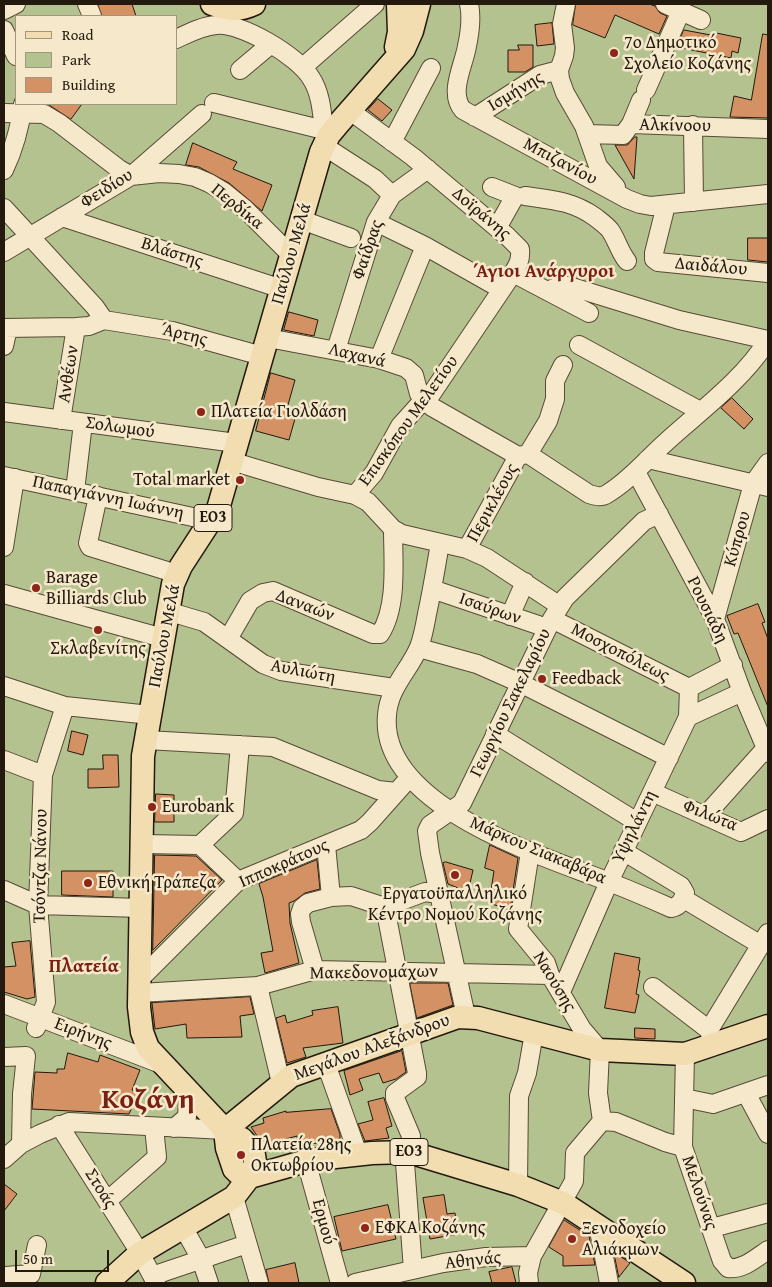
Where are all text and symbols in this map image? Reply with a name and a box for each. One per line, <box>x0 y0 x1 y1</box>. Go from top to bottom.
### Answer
legend <box>15 15 178 105</box>
text: Road <box>62 24 93 45</box>
place label: 7ο Δημοτικό Σχολείο Κοζάνης <box>624 32 751 74</box>
marker: 7ο Δημοτικό Σχολείο Κοζάνης <box>608 47 620 59</box>
text: Park <box>62 49 91 70</box>
street label: Ισμήνης <box>484 67 548 117</box>
text: Building <box>62 74 115 95</box>
street label: Αλκίνοου <box>639 115 711 137</box>
street label: Μπιζανίου <box>519 134 601 190</box>
street label: Φειδίου <box>77 164 137 214</box>
street label: Περδίκα <box>206 179 268 235</box>
street label: Δοϊράνης <box>447 183 515 245</box>
street label: Παύλου Μελά <box>267 201 317 307</box>
street label: Φαίδρας <box>348 217 388 283</box>
street label: Βλάστης <box>138 233 206 273</box>
street label: Δαιδάλου <box>674 253 748 281</box>
district label: Άγιοι Ανάργυροι <box>474 261 614 283</box>
street label: Άρτης <box>158 319 210 351</box>
street label: Λαχανά <box>326 339 388 373</box>
street label: Ανθέων <box>54 344 84 404</box>
street label: Επισκόπου Μελετίου <box>354 352 464 490</box>
place label: Πλατεία Γιολδάση <box>211 401 347 423</box>
marker: Πλατεία Γιολδάση <box>195 406 207 418</box>
street label: Σολωμού <box>84 412 156 444</box>
street label: Περικλέους <box>463 460 523 546</box>
place label: Total market <box>133 469 230 491</box>
street label: Παπαγιάννη Ιωάννη <box>30 471 186 525</box>
marker: Total market <box>234 474 246 486</box>
road number: ΕΟ3 <box>194 504 232 532</box>
street label: Κύπρου <box>720 509 756 569</box>
place label: Barage Billiards Club <box>46 567 147 610</box>
street label: Ρουσιάδη <box>682 573 732 647</box>
marker: Barage Billiards Club <box>30 582 42 594</box>
street label: Παύλου Μελά <box>144 582 186 690</box>
street label: Δαναών <box>273 585 337 627</box>
street label: Ισαύρων <box>456 588 524 630</box>
street label: Μοσχοπόλεως <box>567 619 673 687</box>
marker: Σκλαβενίτης <box>92 624 104 636</box>
street label: Γεωργίου Σακελαρίου <box>466 625 556 781</box>
place label: Σκλαβενίτης <box>50 638 146 660</box>
street label: Αυλιώτη <box>269 655 337 689</box>
place label: Feedback <box>552 668 621 690</box>
marker: Feedback <box>536 673 548 685</box>
street label: Υψηλάντη <box>608 787 662 867</box>
street label: Φιλώτα <box>679 795 741 837</box>
place label: Eurobank <box>162 796 234 818</box>
marker: Eurobank <box>146 801 158 813</box>
street label: Τσόντζα Νάνου <box>29 809 53 923</box>
street label: Μάρκου Σιακαβάρα <box>466 812 610 890</box>
street label: Ιπποκράτους <box>236 835 332 893</box>
marker: Εργατοϋπαλληλικό Κέντρο Νομού Κοζάνης <box>449 869 461 881</box>
place label: Εθνική Τράπεζα <box>98 872 216 894</box>
marker: Εθνική Τράπεζα <box>82 877 94 889</box>
place label: Εργατοϋπαλληλικό Κέντρο Νομού Κοζάνης <box>368 883 542 926</box>
street label: Ναούσης <box>528 948 580 1016</box>
district label: Πλατεία <box>49 956 119 978</box>
street label: Μακεδονομάχων <box>309 961 439 985</box>
street label: Μεγάλου Αλεξάνδρου <box>291 1010 453 1086</box>
street label: Ειρήνης <box>51 1013 115 1055</box>
district label: Κοζάνη <box>102 1084 194 1118</box>
place label: Πλατεία 28ης Οκτωβρίου <box>251 1134 351 1176</box>
road number: ΕΟ3 <box>390 1138 428 1166</box>
marker: Πλατεία 28ης Οκτωβρίου <box>235 1149 247 1161</box>
street label: Μελούνας <box>676 1153 722 1233</box>
street label: Στοάς <box>79 1165 121 1213</box>
street label: Ερμού <box>307 1197 339 1247</box>
place label: ΕΦΚΑ Κοζάνης <box>375 1217 485 1239</box>
place label: Ξενοδοχείο Αλιάκμων <box>582 1218 666 1260</box>
marker: ΕΦΚΑ Κοζάνης <box>359 1222 371 1234</box>
marker: Ξενοδοχείο Αλιάκμων <box>566 1233 578 1245</box>
scale bar <box>18 1240 111 1272</box>
street label: Αθηνάς <box>444 1247 502 1275</box>
text: 50 m <box>23 1248 53 1269</box>

